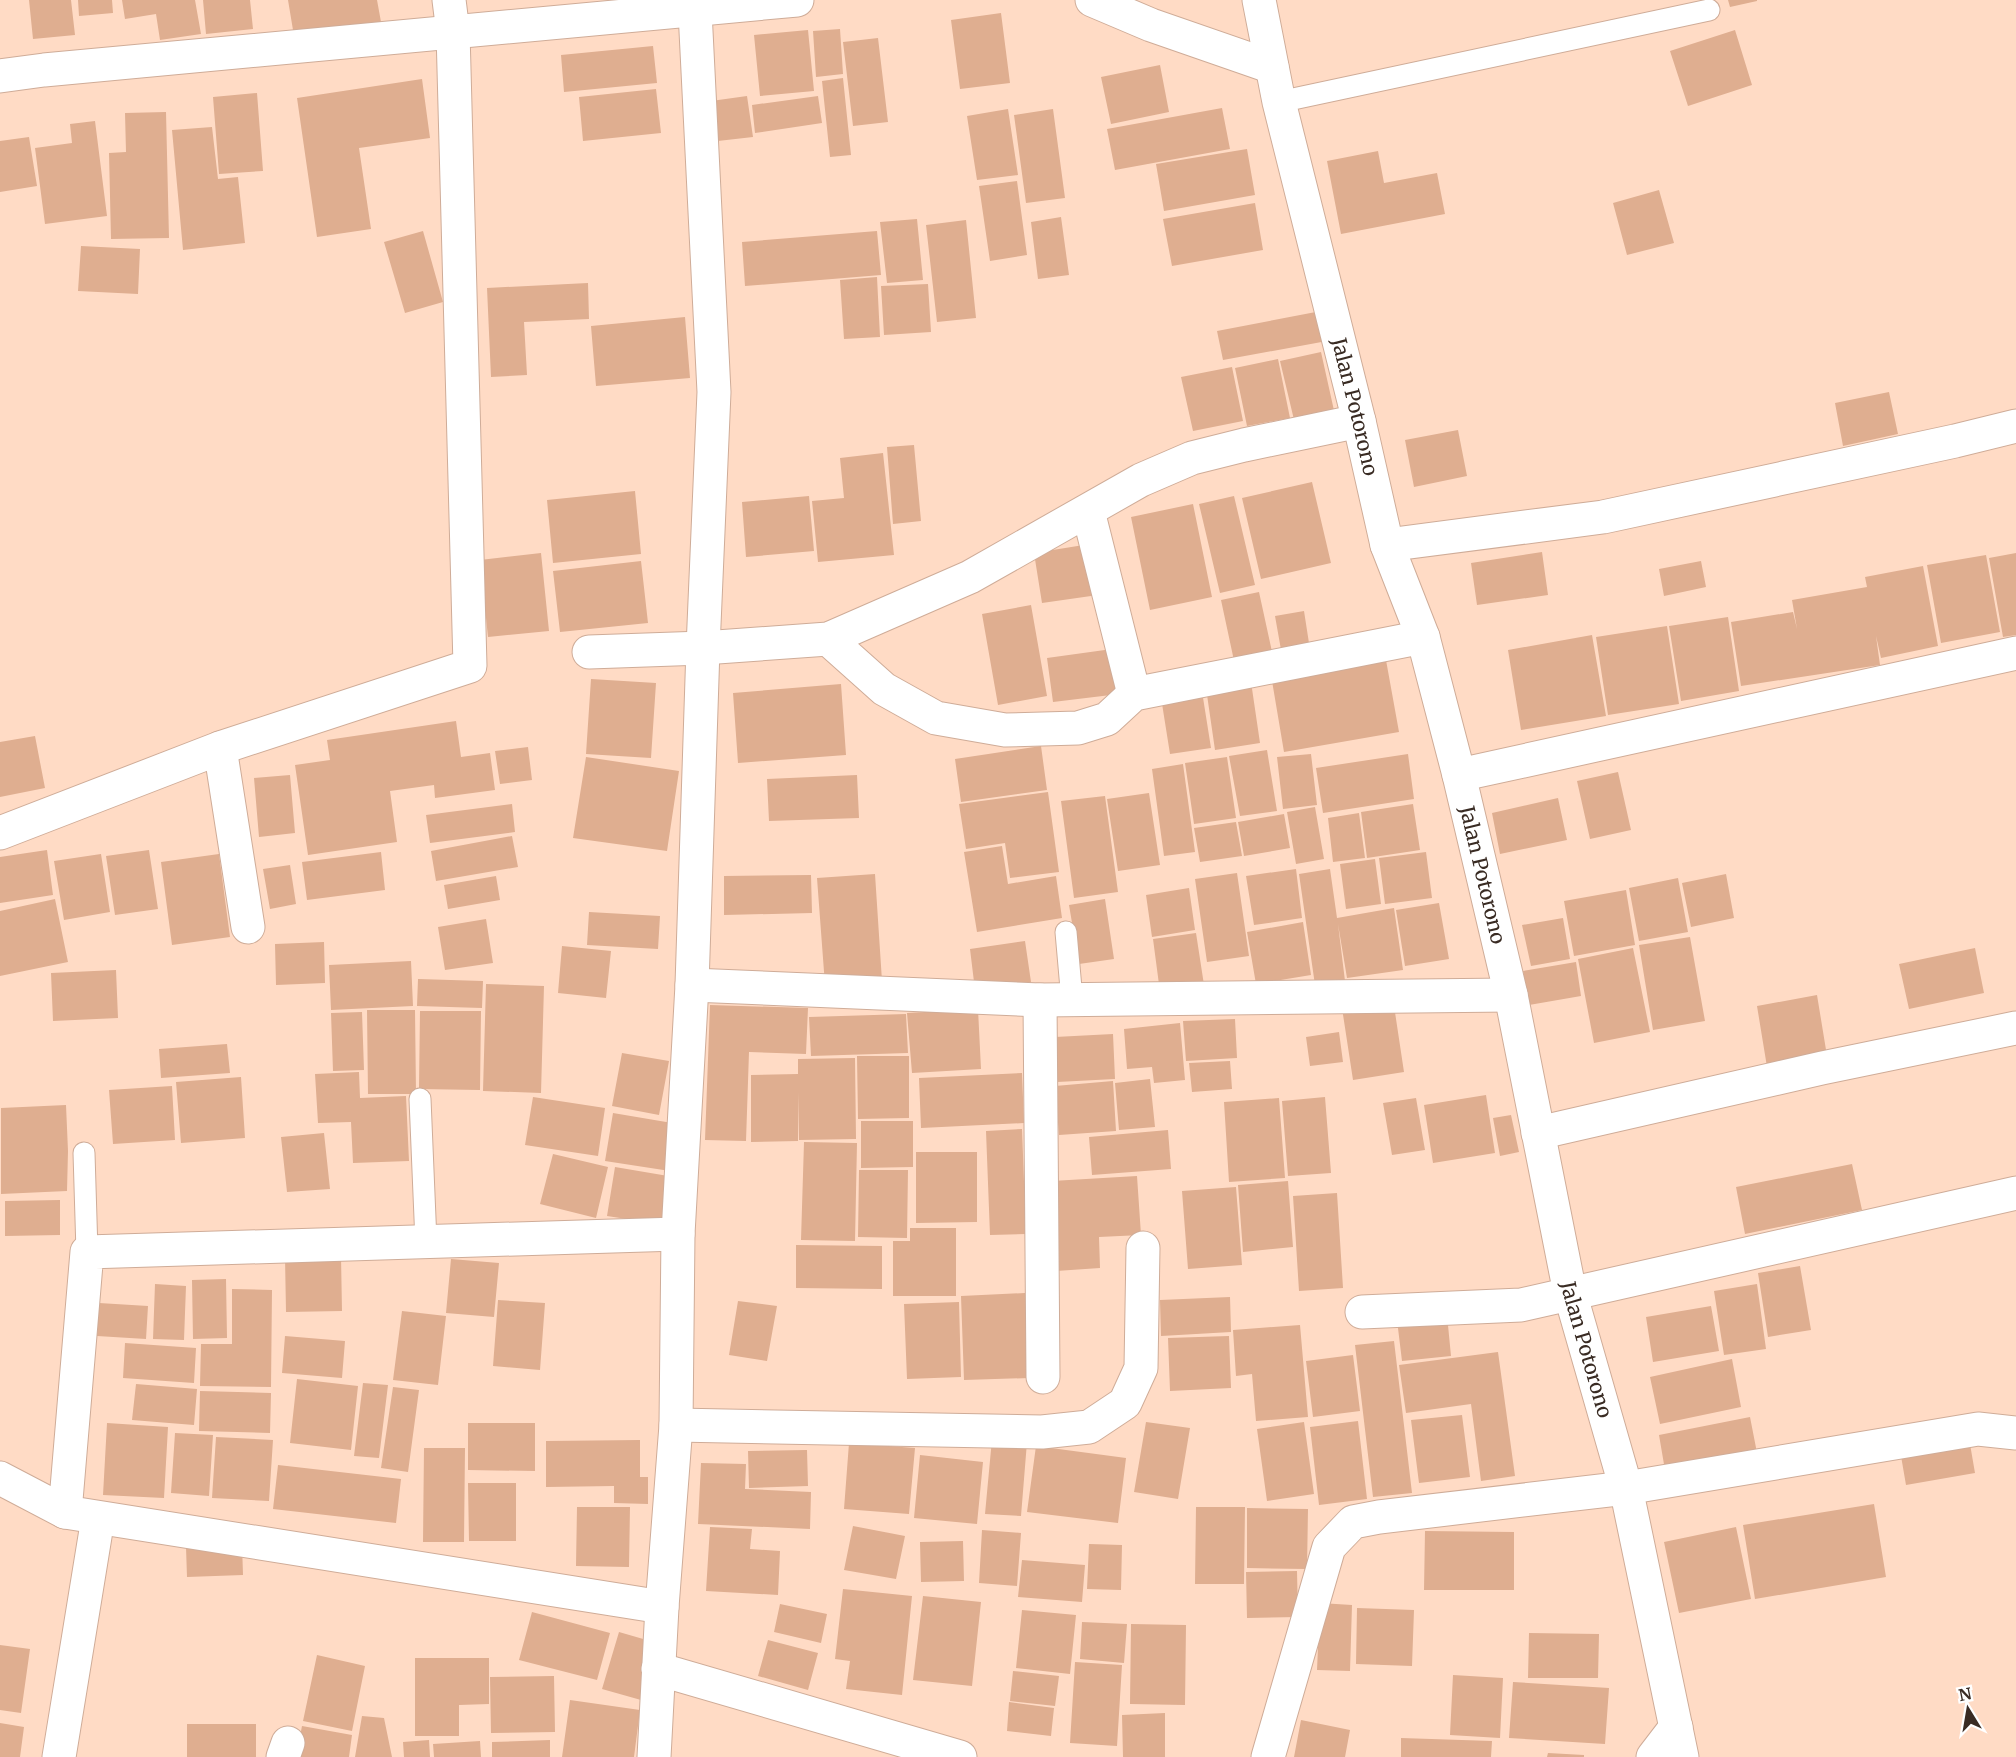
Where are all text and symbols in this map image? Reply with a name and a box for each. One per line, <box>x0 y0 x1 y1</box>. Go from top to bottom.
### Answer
street label: Jalan Potorono <box>1326 334 1384 478</box>
street label: Jalan Potorono <box>1454 802 1512 947</box>
street label: Jalan Potorono <box>1556 1278 1618 1421</box>
north arrow <box>1938 1679 1998 1739</box>
text: N <box>1957 1683 1974 1705</box>

